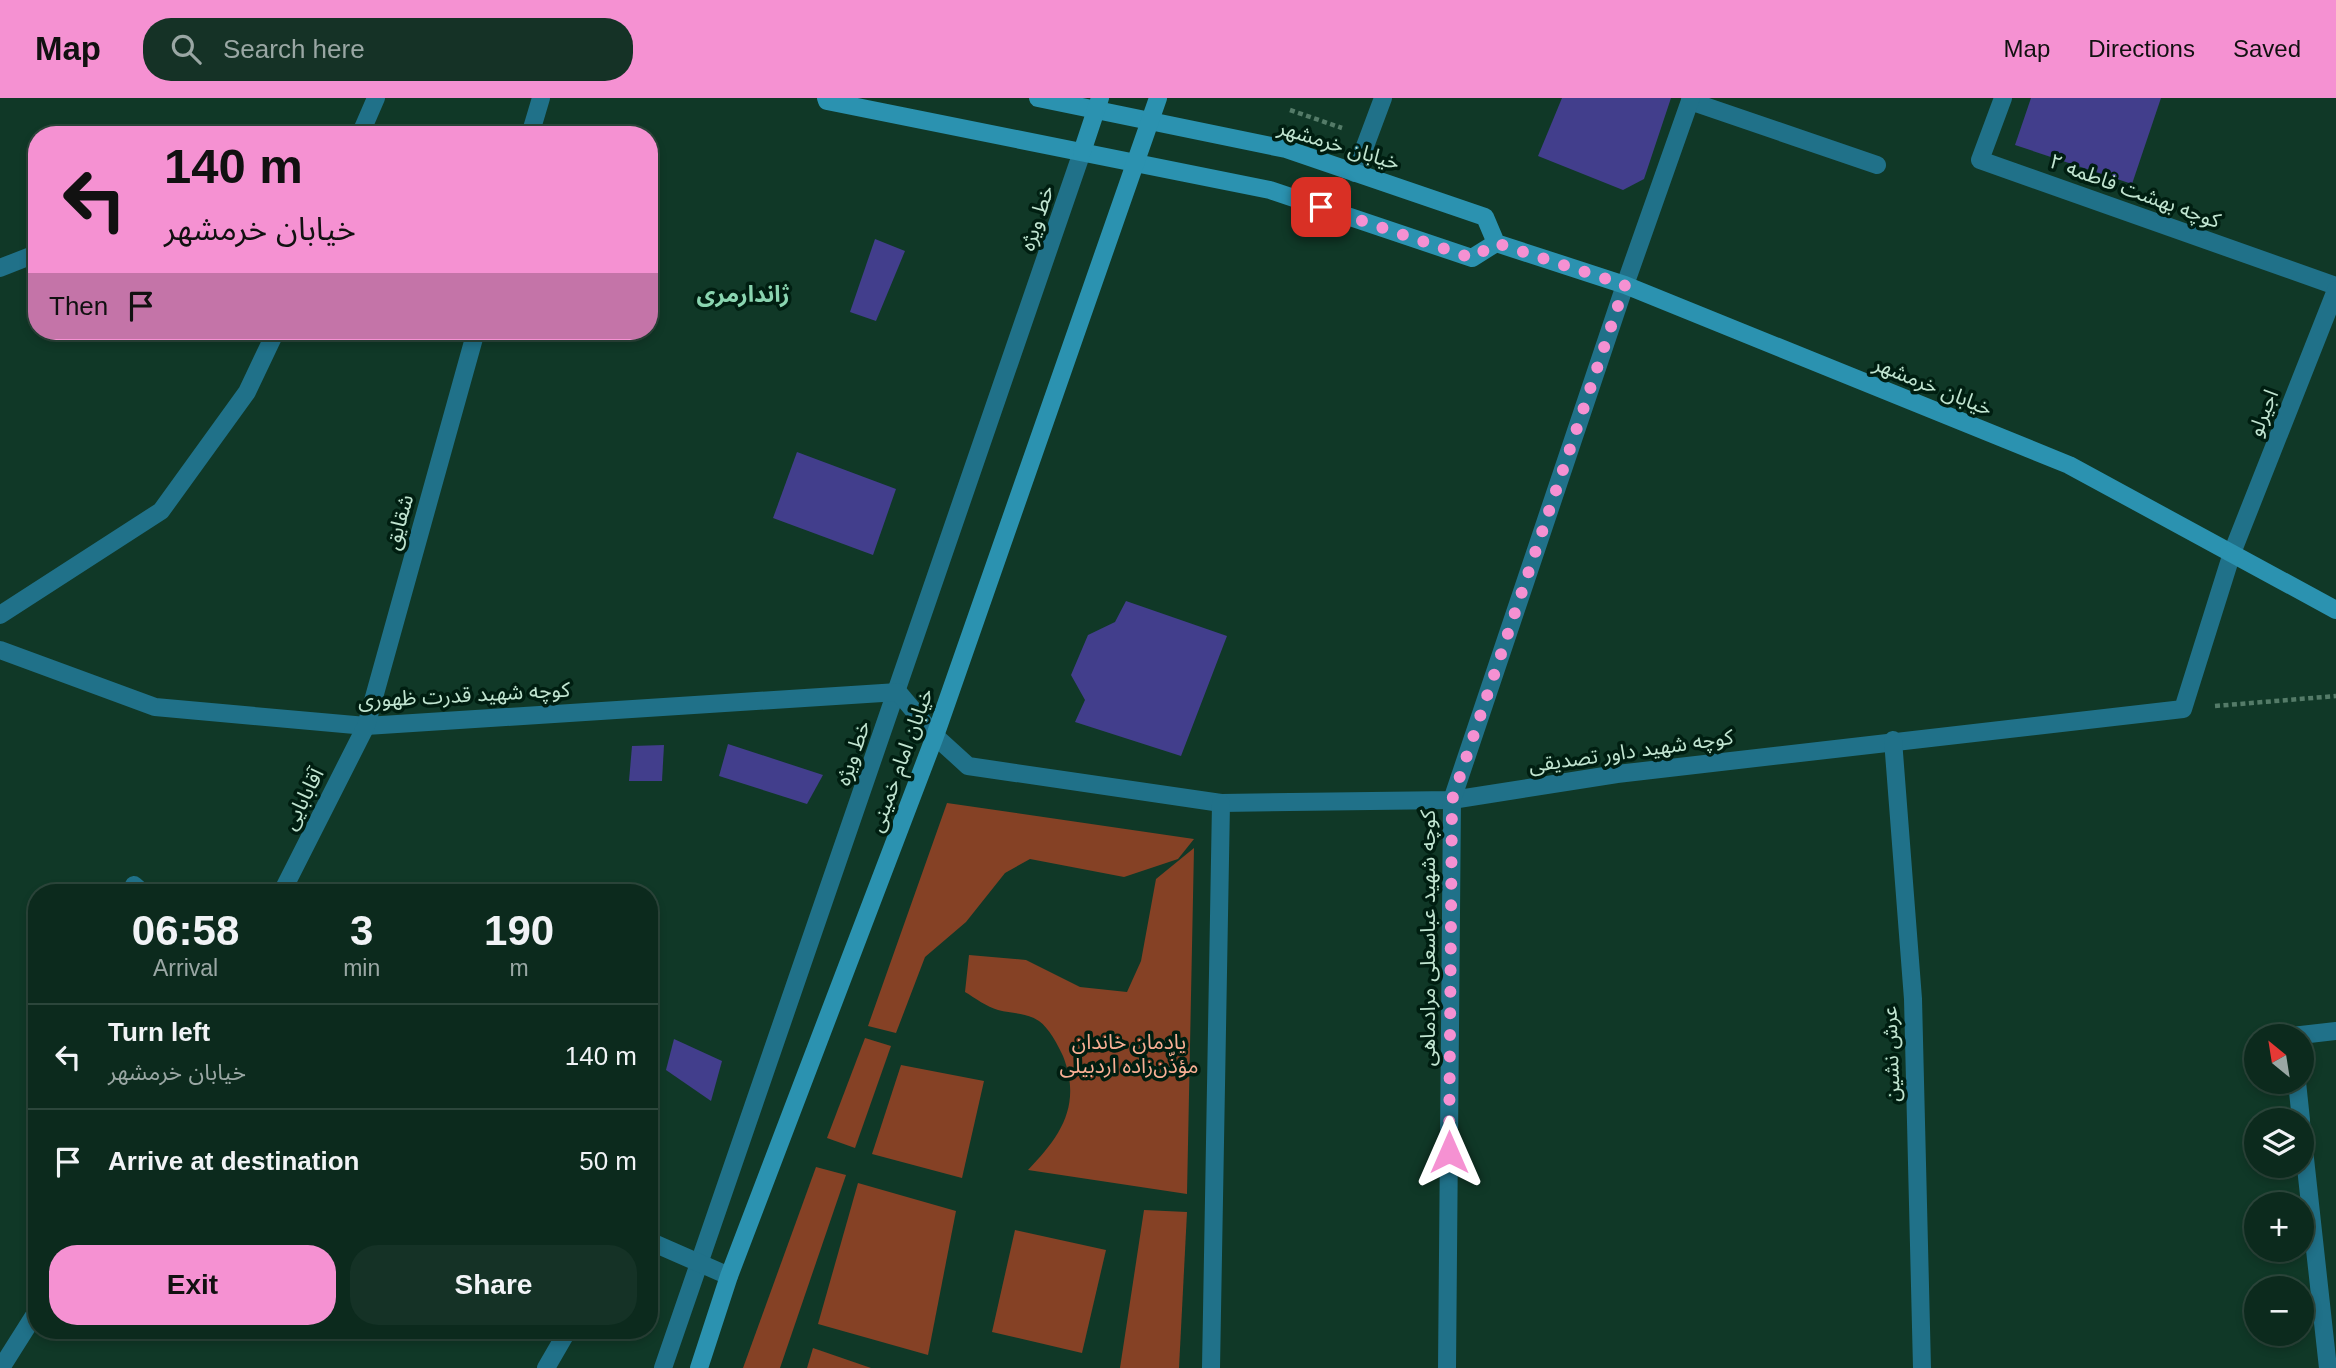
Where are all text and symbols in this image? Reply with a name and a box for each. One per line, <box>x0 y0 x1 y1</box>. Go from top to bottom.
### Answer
search box <box>143 18 633 81</box>
text: Map <box>35 30 101 67</box>
icon: search <box>167 30 205 68</box>
text: Search here <box>223 34 365 64</box>
text: Map <box>2004 35 2050 62</box>
text: Directions <box>2088 35 2195 62</box>
text: Saved <box>2233 35 2301 62</box>
street label: خیابان خرمشهر <box>1274 115 1403 175</box>
text: 140 m <box>164 139 303 193</box>
street label: کوچه بهشت فاطمه ۲ <box>2046 149 2224 234</box>
icon: left <box>49 154 140 245</box>
pin <box>1291 177 1351 237</box>
street label: خط ویژه <box>1015 182 1059 254</box>
icon: arrive <box>1302 188 1340 226</box>
text: خیابان خرمشهر <box>164 211 356 247</box>
district label: ژاندارمری <box>697 281 789 308</box>
icon: arrive <box>122 287 160 325</box>
text: Then <box>49 291 108 321</box>
street label: خیابان خرمشهر <box>1869 351 1996 421</box>
street label: اجیرلو <box>2243 386 2283 440</box>
street label: شقایق <box>380 492 419 553</box>
street label: کوچه شهید قدرت ظهوری <box>357 677 571 714</box>
street label: خیابان امام خمینی <box>864 685 942 837</box>
street label: خط ویژه <box>831 717 875 789</box>
street label: کوچه شهید داور تصدیقی <box>1527 725 1735 778</box>
street label: آقابابایی <box>277 764 329 834</box>
street label: کوچه شهید عباسعلی مرادماهی <box>1416 810 1441 1066</box>
text: 06:58 <box>132 907 239 954</box>
text: 3 <box>350 907 373 954</box>
text: 190 <box>484 907 554 954</box>
text: Arrival <box>153 955 218 981</box>
text: min <box>343 955 380 981</box>
text: m <box>510 955 529 981</box>
street label: عرش نشین <box>1877 1006 1905 1102</box>
text: Turn left <box>108 1017 210 1047</box>
north arrow <box>2244 1024 2314 1094</box>
map controls <box>2244 1024 2314 1346</box>
park label: یادمان خاندان مؤذّن‌زاده اردبیلی <box>1059 1030 1199 1078</box>
icon: left <box>49 1038 87 1076</box>
text: 140 m <box>565 1041 637 1071</box>
text: خیابان خرمشهر <box>108 1059 246 1085</box>
button: layers <box>2244 1108 2314 1178</box>
position arrow <box>1412 1115 1486 1189</box>
icon: arrive <box>49 1143 87 1181</box>
text: Arrive at destination <box>108 1146 359 1176</box>
text: 50 m <box>579 1146 637 1176</box>
button: + <box>2244 1192 2314 1262</box>
button: Exit <box>49 1245 336 1325</box>
button: Share <box>350 1245 637 1325</box>
button: − <box>2244 1276 2314 1346</box>

